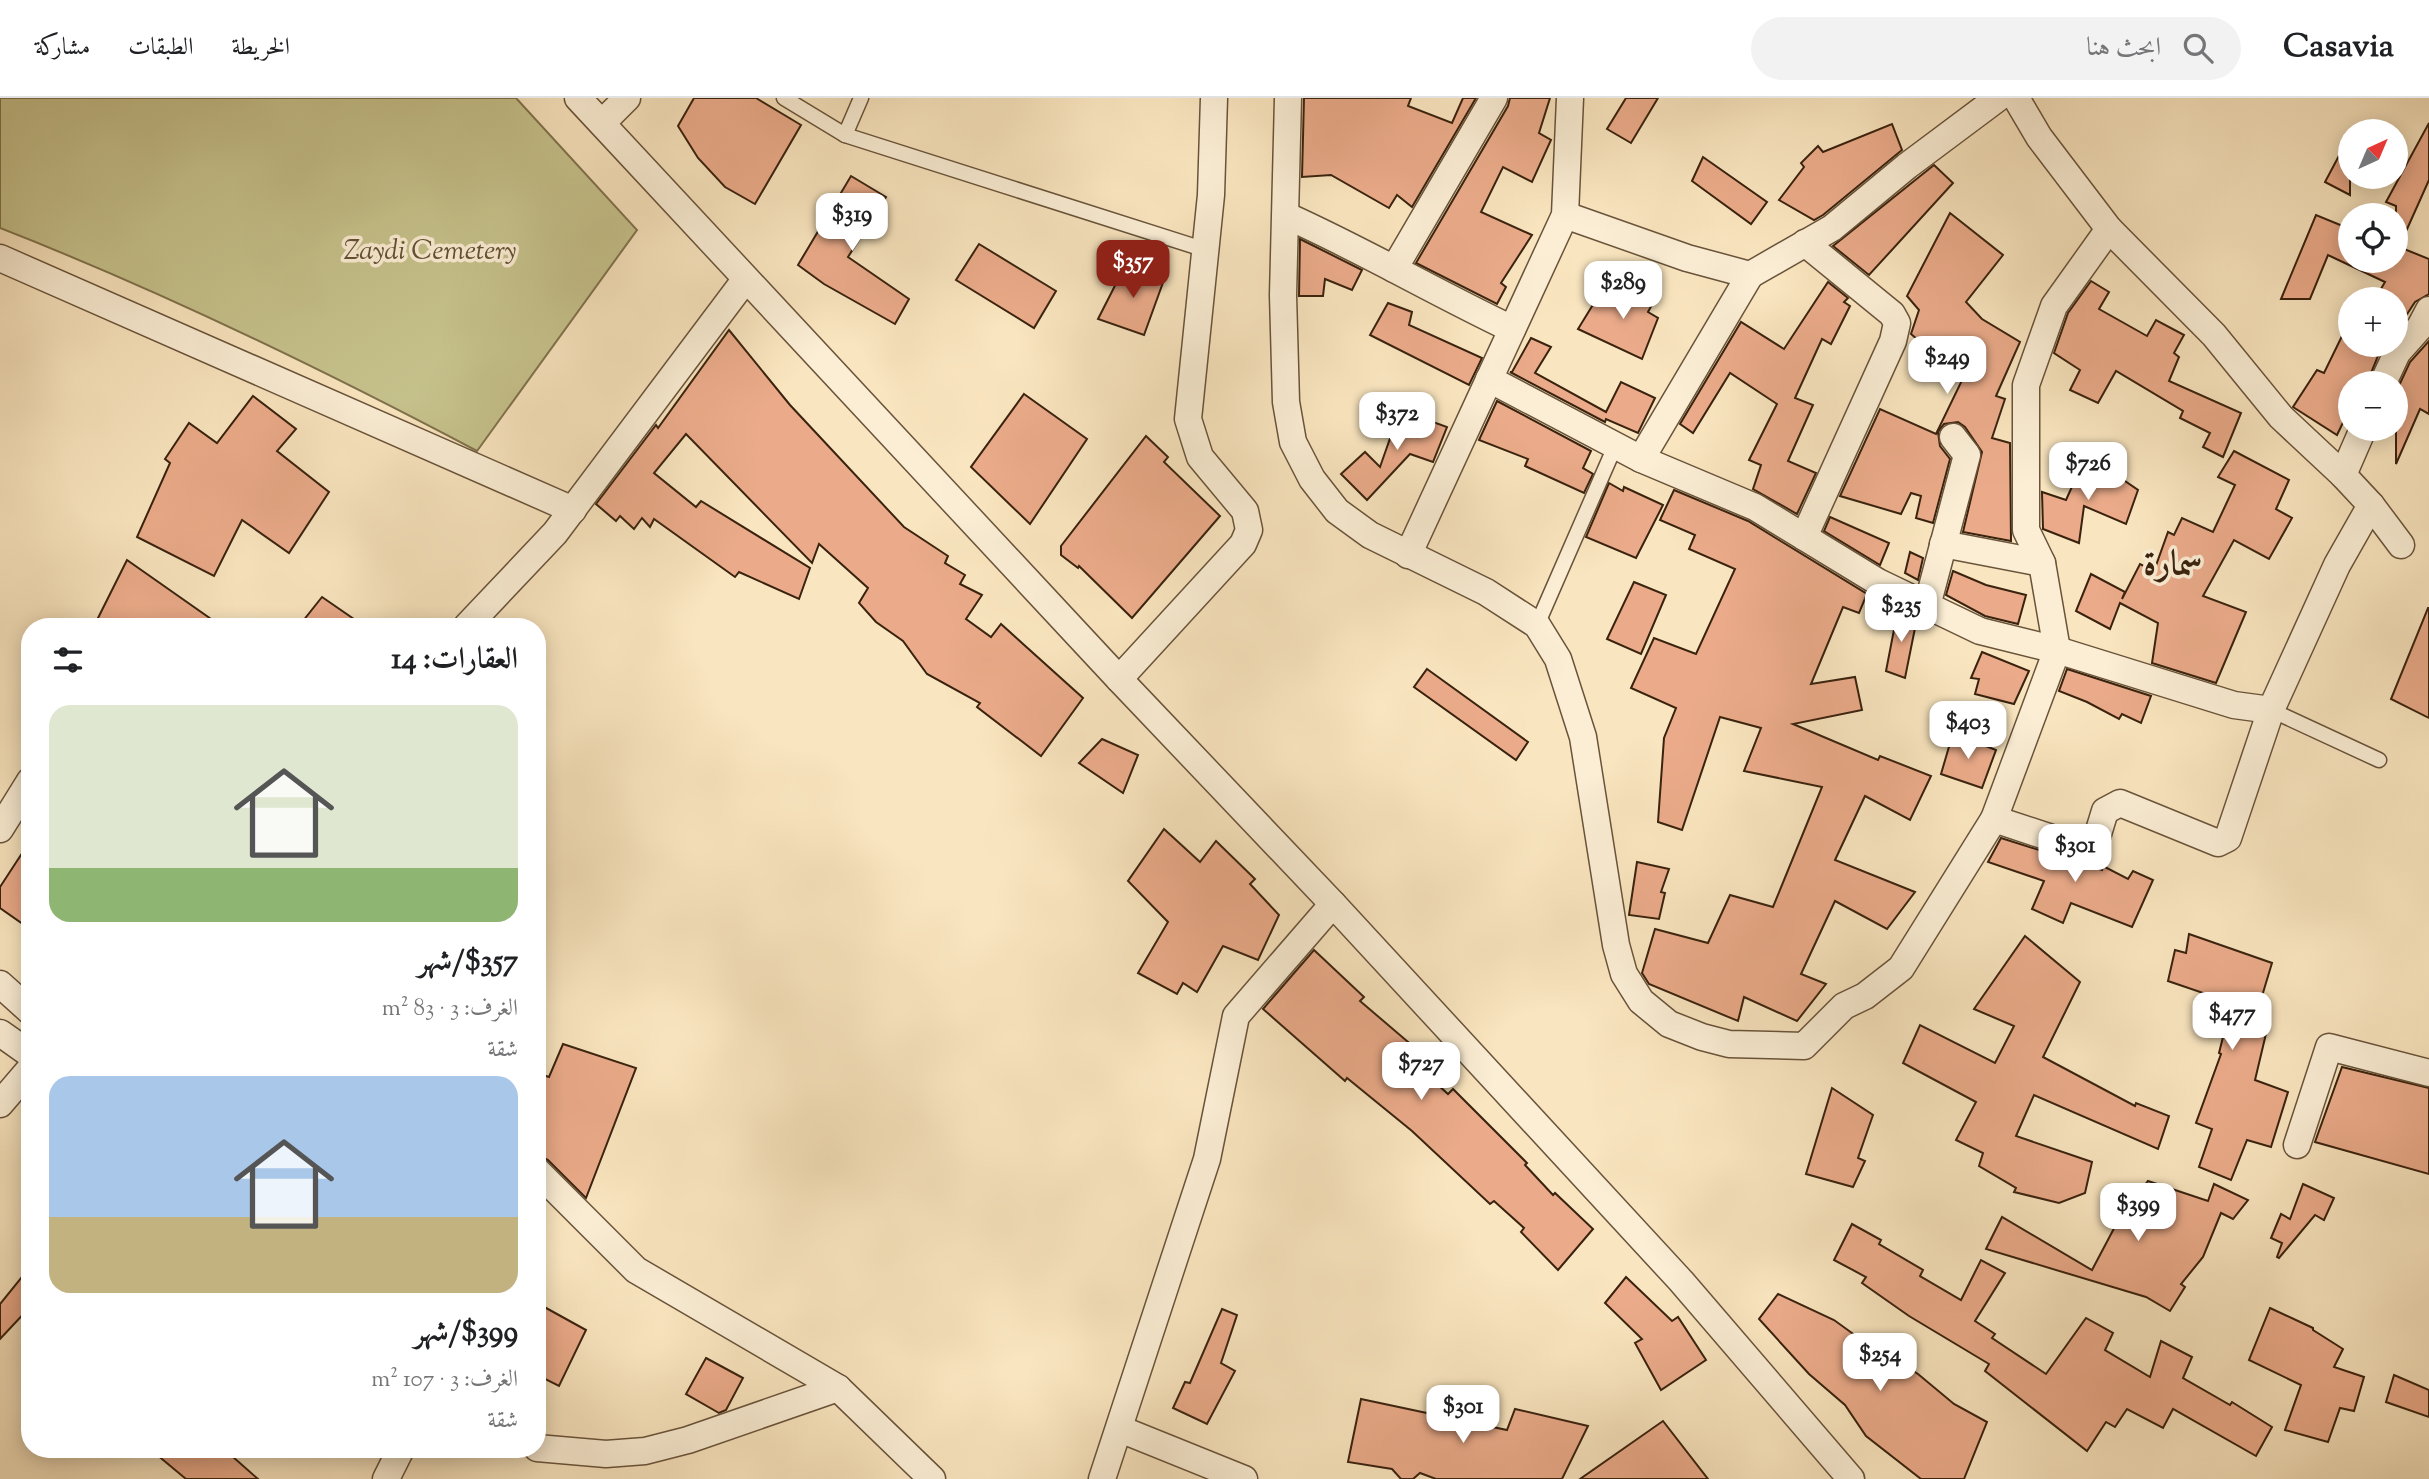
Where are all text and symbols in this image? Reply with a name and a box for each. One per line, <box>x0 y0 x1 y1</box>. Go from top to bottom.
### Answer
search box <box>1751 17 2241 80</box>
text: Casavia <box>2283 24 2394 72</box>
icon: search <box>2179 29 2217 67</box>
text: ابحث هنا <box>2086 30 2161 67</box>
text: مشاركة <box>35 31 90 65</box>
text: الطبقات <box>128 31 194 65</box>
text: الخريطة <box>232 31 290 65</box>
north arrow <box>2338 119 2408 189</box>
map controls <box>2338 119 2408 441</box>
pin: $319 <box>811 194 893 253</box>
text: $319 <box>832 199 872 232</box>
button: locate <box>2338 203 2408 273</box>
park label: Zaydi Cemetery <box>343 232 517 272</box>
pin: $357 <box>1092 240 1174 300</box>
text: $357 <box>1113 246 1153 279</box>
pin: $289 <box>1582 262 1664 321</box>
text: $289 <box>1600 267 1646 300</box>
button: + <box>2338 287 2408 357</box>
pin: $249 <box>1906 336 1988 396</box>
text: $249 <box>1924 342 1970 375</box>
button: − <box>2338 371 2408 441</box>
pin: $372 <box>1356 392 1438 452</box>
text: $372 <box>1375 398 1419 431</box>
pin: $726 <box>2047 442 2129 502</box>
text: $726 <box>2065 448 2111 481</box>
district label: سمارة <box>2143 540 2203 591</box>
pin: $235 <box>1860 584 1942 644</box>
text: $235 <box>1881 590 1921 623</box>
text: العقارات: 14 <box>391 639 518 682</box>
icon: filters <box>49 641 87 679</box>
pin: $403 <box>1927 702 2009 761</box>
text: $403 <box>1945 707 1991 740</box>
icon: home <box>221 750 347 876</box>
pin: $301 <box>2034 824 2116 884</box>
text: $301 <box>2054 830 2096 863</box>
text: $357/شهر <box>418 941 518 984</box>
pin: $477 <box>2191 992 2273 1052</box>
text: الغرف: 3 · 83 m² <box>382 993 518 1026</box>
text: $477 <box>2209 998 2255 1031</box>
text: شقة <box>488 1034 518 1067</box>
pin: $727 <box>1380 1042 1462 1102</box>
text: $727 <box>1398 1048 1444 1081</box>
icon: home <box>221 1121 347 1247</box>
pin: $399 <box>2097 1184 2179 1243</box>
text: $399 <box>2116 1189 2160 1222</box>
text: $399/شهر <box>414 1312 518 1355</box>
pin: $254 <box>1839 1334 1921 1393</box>
text: $254 <box>1859 1339 1901 1372</box>
text: الغرف: 3 · 107 m² <box>371 1364 518 1397</box>
pin: $301 <box>1422 1386 1504 1445</box>
text: $301 <box>1442 1391 1484 1424</box>
text: شقة <box>488 1405 518 1438</box>

